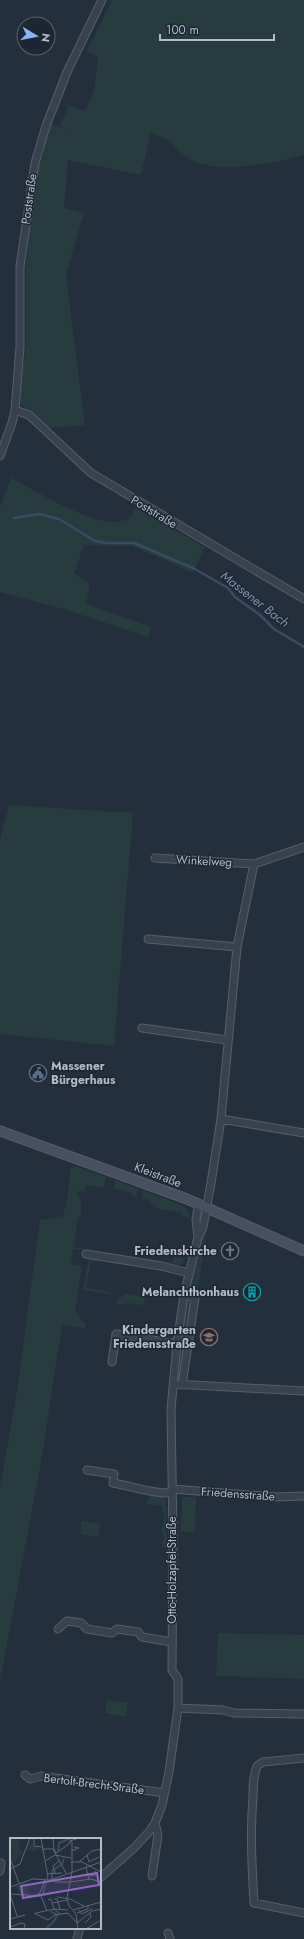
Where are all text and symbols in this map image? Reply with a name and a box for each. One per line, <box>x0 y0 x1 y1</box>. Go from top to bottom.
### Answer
north arrow <box>16 16 56 56</box>
scale bar <box>160 16 274 42</box>
text: 100 m <box>166 21 199 39</box>
text: N <box>37 32 54 43</box>
street label: Poststraße <box>17 172 41 226</box>
street label: Poststraße <box>127 491 181 533</box>
water label: Massener Bach <box>217 566 294 632</box>
street label: Winkelweg <box>175 851 233 871</box>
place label: Massener Bürgerhaus <box>51 1057 116 1089</box>
public building icon: Massener Bürgerhaus <box>28 1063 48 1083</box>
street label: Kleistraße <box>132 1158 184 1192</box>
church icon: Friedenskirche <box>220 1241 240 1261</box>
place label: Friedenskirche <box>134 1242 217 1260</box>
building icon: Melanchthonhaus <box>242 1282 262 1302</box>
place label: Melanchthonhaus <box>142 1283 240 1301</box>
place label: Kindergarten Friedensstraße <box>113 1321 196 1353</box>
school or university icon: Kindergarten Friedensstraße <box>199 1327 219 1347</box>
street label: Friedensstraße <box>201 1482 275 1506</box>
street label: Otto-Holzapfel-Straße <box>163 1516 181 1624</box>
street label: Bertolt-Brecht-Straße <box>43 1769 145 1799</box>
inset map <box>10 1838 101 1929</box>

